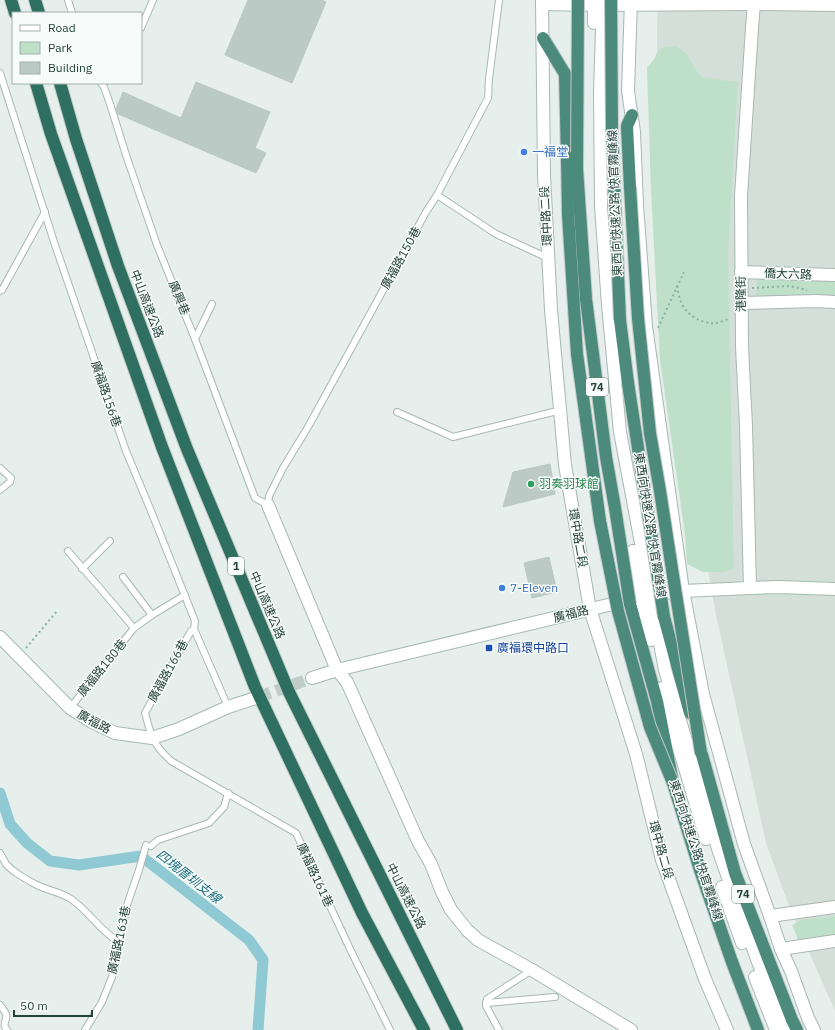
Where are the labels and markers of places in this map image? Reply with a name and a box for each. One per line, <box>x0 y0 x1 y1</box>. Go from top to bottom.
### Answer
place label: 一福堂 <box>532 144 568 159</box>
marker: 一福堂 <box>519 147 529 157</box>
place label: 羽奏羽球館 <box>539 476 599 491</box>
marker: 羽奏羽球館 <box>526 479 536 489</box>
place label: 7-Eleven <box>510 580 558 595</box>
marker: 7-Eleven <box>497 583 507 593</box>
place label: 廣福環中路口 <box>497 640 569 655</box>
marker: 廣福環中路口 <box>484 643 494 653</box>

